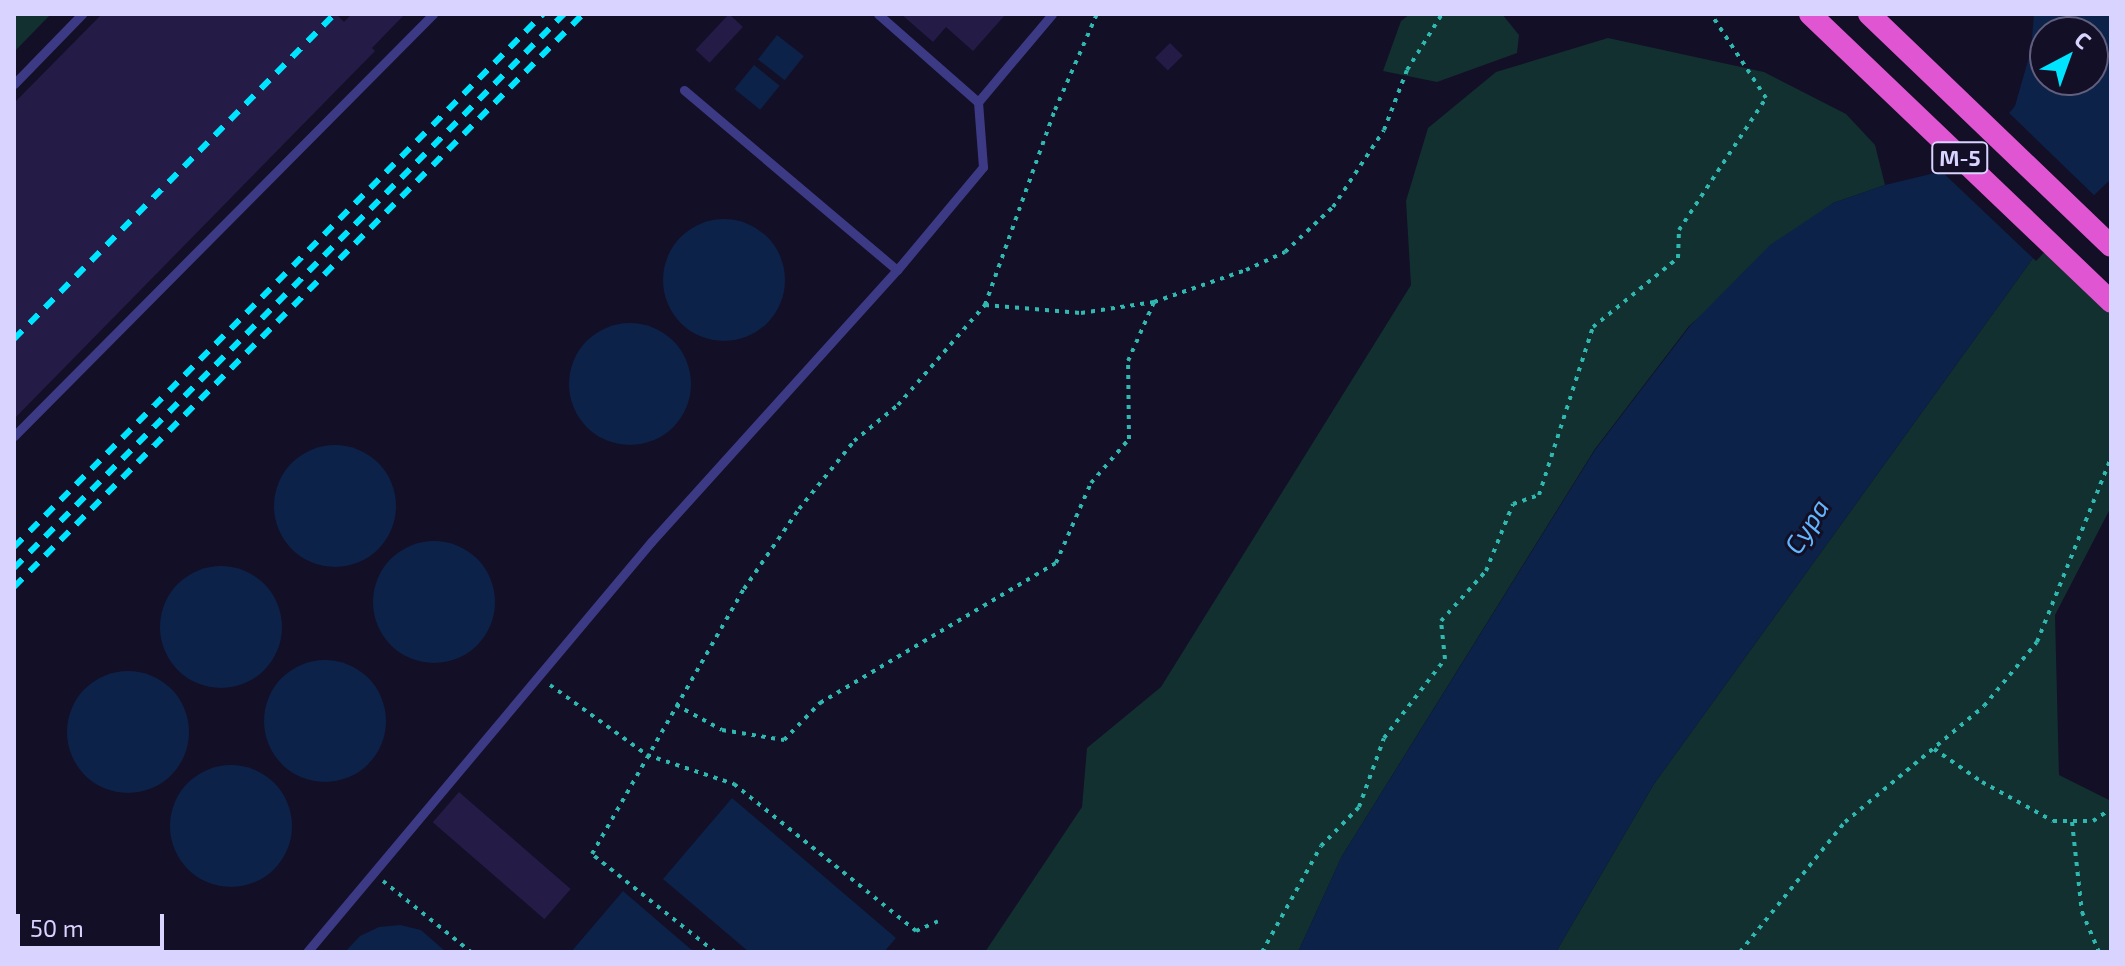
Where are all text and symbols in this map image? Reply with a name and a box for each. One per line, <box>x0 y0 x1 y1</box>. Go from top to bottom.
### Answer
north arrow <box>2029 16 2109 96</box>
text: С <box>2070 25 2097 53</box>
road number: М-5 <box>1930 140 1990 176</box>
water label: Сура <box>1777 493 1835 559</box>
scale bar <box>20 898 168 948</box>
text: 50 m <box>30 913 84 942</box>

